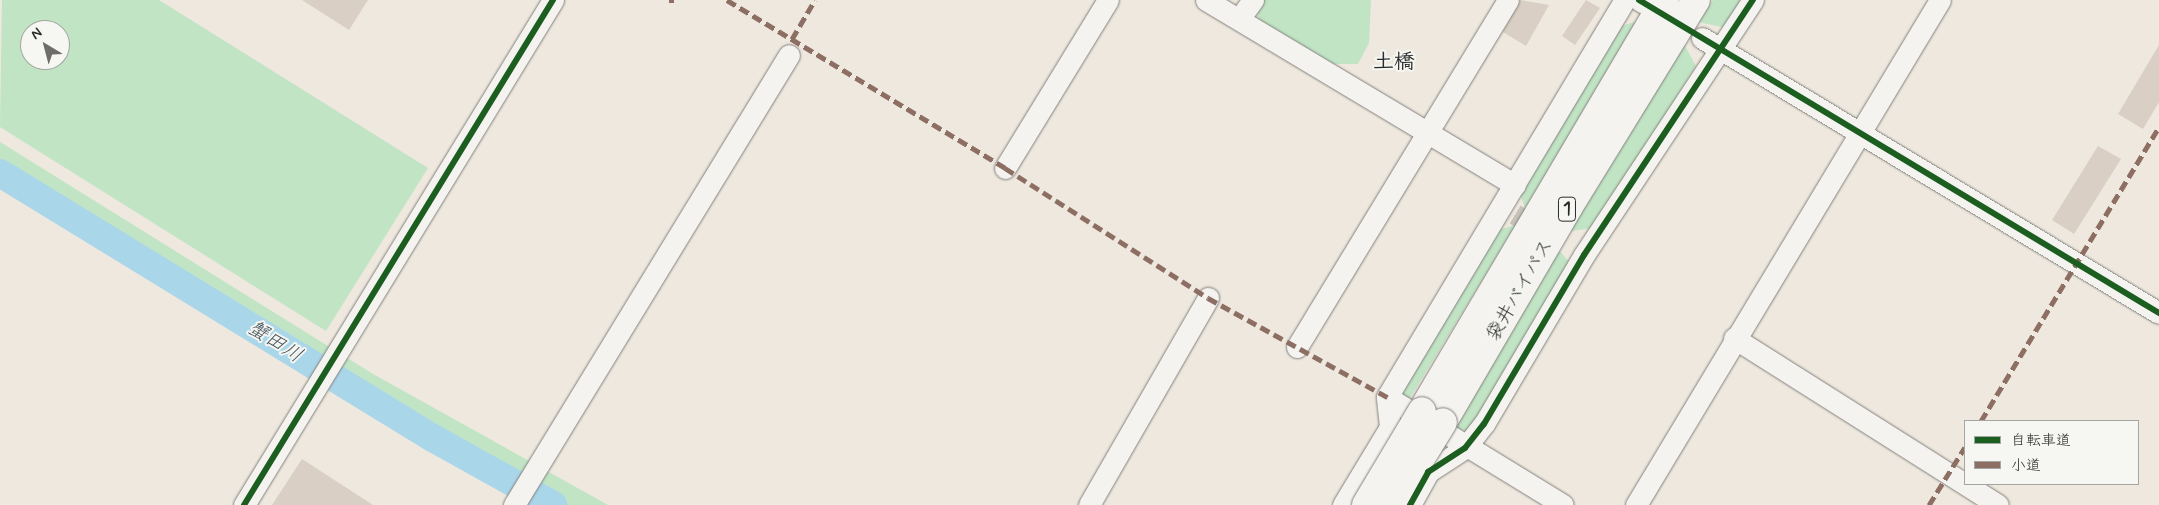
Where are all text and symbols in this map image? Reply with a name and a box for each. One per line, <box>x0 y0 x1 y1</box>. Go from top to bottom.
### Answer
north arrow <box>20 20 70 70</box>
text: N <box>27 24 46 44</box>
district label: 土橋 <box>1373 49 1415 75</box>
road number: 1 <box>1557 193 1577 224</box>
street label: 袋井バイパス <box>1482 235 1558 345</box>
water label: 蟹田川 <box>243 316 307 368</box>
legend <box>1964 420 2139 485</box>
text: 自転車道 <box>2011 431 2071 451</box>
text: 小道 <box>2011 456 2041 476</box>

